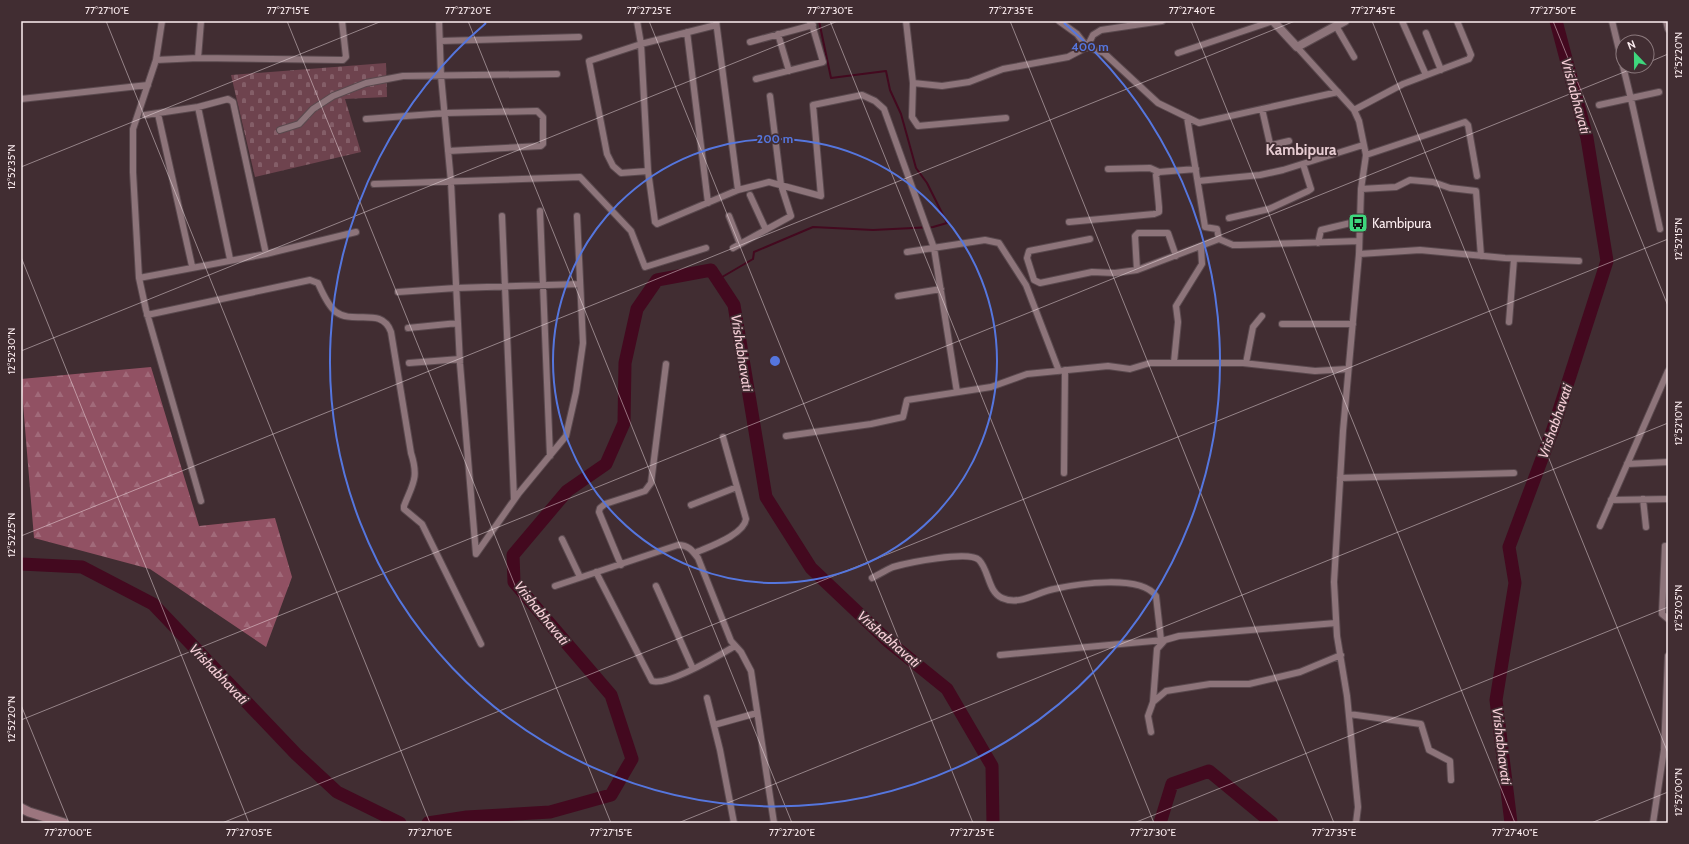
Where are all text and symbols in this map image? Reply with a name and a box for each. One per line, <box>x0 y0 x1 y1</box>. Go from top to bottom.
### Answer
text: 77°27'10"E <box>85 4 129 17</box>
text: 77°27'15"E <box>267 4 310 17</box>
text: 77°27'20"E <box>445 4 491 17</box>
text: 77°27'25"E <box>627 4 672 17</box>
text: 77°27'30"E <box>807 4 854 17</box>
text: 77°27'35"E <box>989 4 1034 17</box>
text: 77°27'40"E <box>1169 4 1216 17</box>
text: 77°27'45"E <box>1351 4 1396 17</box>
text: 77°27'50"E <box>1530 4 1577 17</box>
text: 12°52'20"N <box>1672 32 1685 78</box>
north arrow <box>1615 34 1655 74</box>
text: N <box>1625 37 1637 53</box>
text: 400 m <box>1071 39 1109 54</box>
water label: Vrishabhavati <box>1557 56 1595 137</box>
text: 200 m <box>757 131 793 146</box>
district label: Kambipura <box>1265 141 1337 159</box>
text: 12°52'35"N <box>5 145 18 189</box>
bus stop icon: Kambipura <box>1347 212 1369 234</box>
place label: Kambipura <box>1372 215 1432 231</box>
text: 12°52'15"N <box>1672 218 1685 260</box>
water label: Vrishabhavati <box>727 313 757 394</box>
text: 12°52'30"N <box>5 328 18 374</box>
centre of rings <box>768 354 782 368</box>
water label: Vrishabhavati <box>1534 380 1577 461</box>
text: 12°52'10"N <box>1672 401 1685 445</box>
text: 12°52'25"N <box>5 513 18 557</box>
water label: Vrishabhavati <box>511 577 574 650</box>
text: 12°52'05"N <box>1672 585 1685 631</box>
water label: Vrishabhavati <box>854 607 925 672</box>
water label: Vrishabhavati <box>185 640 253 709</box>
text: 12°52'20"N <box>5 696 18 742</box>
water label: Vrishabhavati <box>1488 706 1516 787</box>
text: 12°52'00"N <box>1672 768 1685 816</box>
text: 77°27'00"E <box>44 826 92 839</box>
text: 77°27'05"E <box>226 826 273 839</box>
text: 77°27'10"E <box>408 826 452 839</box>
text: 77°27'15"E <box>590 826 633 839</box>
text: 77°27'20"E <box>769 826 815 839</box>
text: 77°27'25"E <box>950 826 995 839</box>
text: 77°27'30"E <box>1130 826 1177 839</box>
text: 77°27'35"E <box>1312 826 1357 839</box>
text: 77°27'40"E <box>1492 826 1539 839</box>

